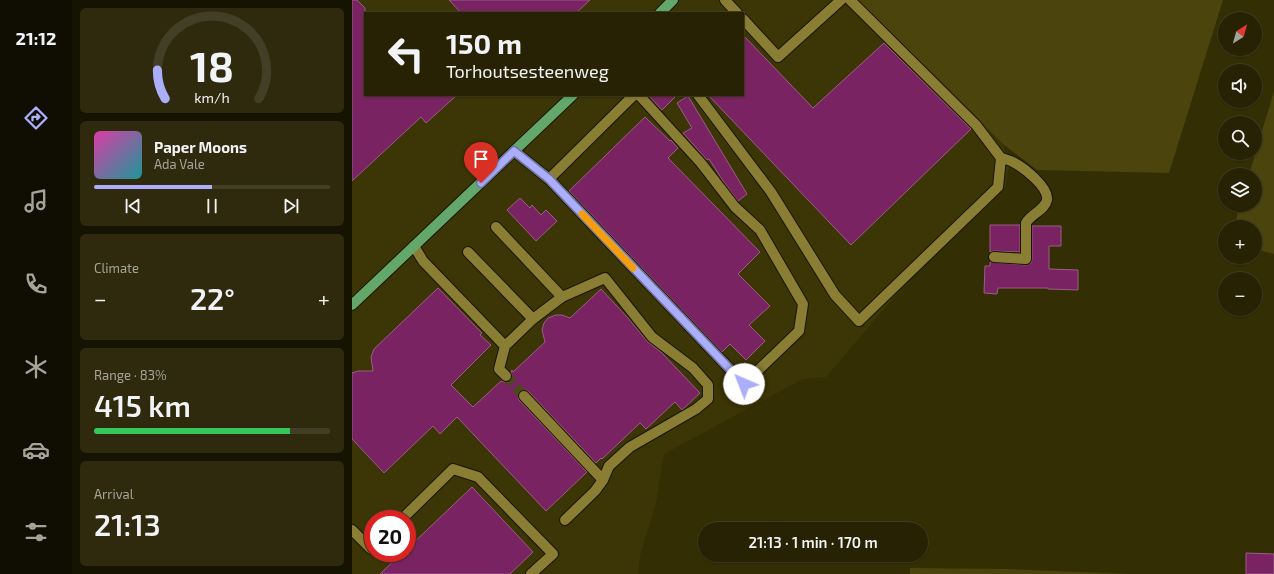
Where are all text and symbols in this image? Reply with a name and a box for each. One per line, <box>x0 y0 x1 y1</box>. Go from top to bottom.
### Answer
north arrow <box>1218 12 1262 56</box>
map controls <box>1218 12 1262 316</box>
text: 150 m <box>446 26 522 60</box>
text: 21:12 <box>15 27 57 49</box>
icon: left <box>380 28 432 80</box>
text: 18 <box>190 39 234 89</box>
text: Torhoutsesteenweg <box>446 60 609 82</box>
button: sound <box>1218 64 1262 108</box>
text: km/h <box>194 88 230 105</box>
icon: directions <box>22 104 50 132</box>
button: search <box>1218 116 1262 160</box>
text: Paper Moons <box>154 138 247 156</box>
pin <box>464 142 498 183</box>
icon: arrive <box>470 148 492 170</box>
text: Ada Vale <box>154 156 205 172</box>
button: layers <box>1218 168 1262 212</box>
icon: music <box>22 187 50 215</box>
icon: previous <box>122 195 144 217</box>
icon: pause <box>201 195 223 217</box>
icon: next <box>280 195 302 217</box>
button: + <box>1218 220 1262 264</box>
text: Climate <box>94 260 139 276</box>
icon: phone <box>22 270 50 298</box>
button: − <box>1218 272 1262 316</box>
text: 22° <box>190 280 235 316</box>
text: − <box>94 285 107 311</box>
text: + <box>318 285 330 311</box>
icon: climate <box>22 353 50 381</box>
position arrow <box>723 363 765 405</box>
text: Range · 83% <box>94 367 167 383</box>
text: 415 km <box>94 387 191 423</box>
icon: car <box>22 436 50 464</box>
text: Arrival <box>94 486 134 502</box>
text: 21:13 <box>94 506 161 542</box>
speed limit sign: 20 <box>364 510 416 562</box>
icon: filters <box>22 518 50 546</box>
text: 21:13 · 1 min · 170 m <box>748 533 878 551</box>

